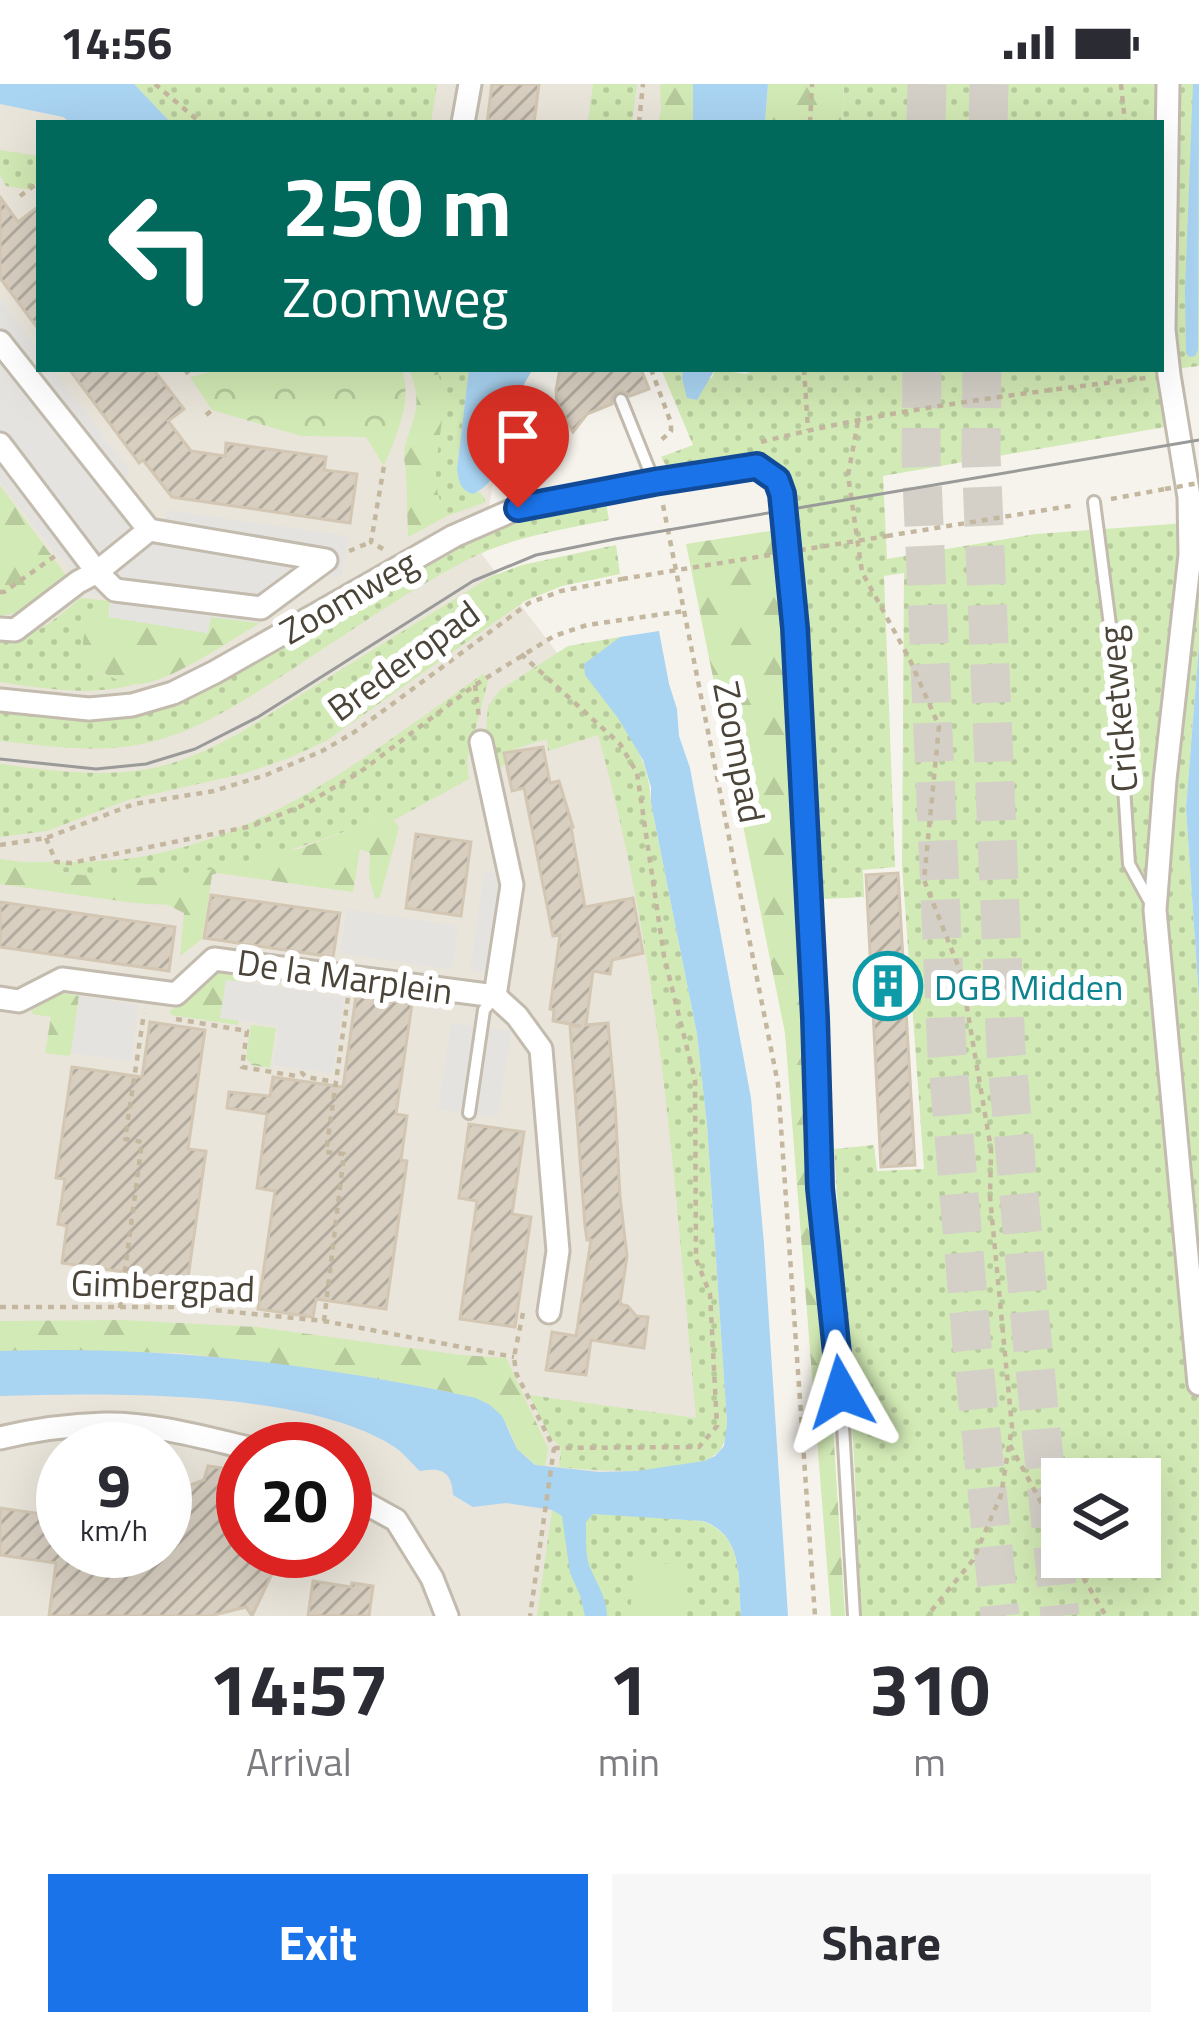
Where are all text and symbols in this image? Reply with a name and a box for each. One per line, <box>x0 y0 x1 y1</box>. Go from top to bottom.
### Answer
text: 14:56 <box>60 8 172 76</box>
text: 250 m <box>282 141 512 269</box>
icon: left <box>84 168 240 324</box>
text: Zoomweg <box>282 256 508 338</box>
pin <box>467 385 569 508</box>
icon: arrive <box>485 403 551 469</box>
street label: Zoomweg <box>269 534 427 658</box>
street label: Brederopad <box>315 586 491 734</box>
street label: Cricketweg <box>1082 623 1152 795</box>
street label: Zoompad <box>699 677 781 827</box>
street label: De la Marplein <box>234 934 456 1018</box>
building icon: DGB Midden <box>853 951 923 1021</box>
place label: DGB Midden <box>934 959 1123 1014</box>
street label: Gimbergpad <box>70 1254 256 1316</box>
position arrow <box>778 1329 904 1455</box>
speed limit sign: 20 <box>216 1422 372 1578</box>
text: 9 <box>97 1439 131 1530</box>
map controls <box>1041 1458 1161 1578</box>
button: layers <box>1041 1458 1161 1578</box>
text: km/h <box>80 1507 148 1553</box>
text: 14:57 <box>209 1633 389 1743</box>
text: 1 <box>609 1633 649 1743</box>
text: 310 <box>869 1633 990 1743</box>
text: Arrival <box>246 1732 352 1791</box>
text: min <box>598 1732 660 1791</box>
text: m <box>913 1732 946 1791</box>
button: Exit <box>48 1874 588 2012</box>
button: Share <box>612 1874 1151 2012</box>

